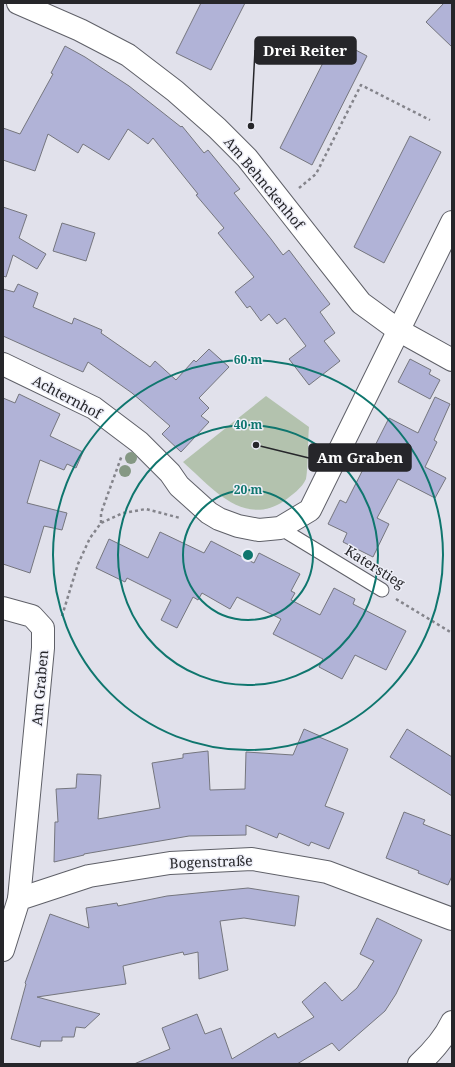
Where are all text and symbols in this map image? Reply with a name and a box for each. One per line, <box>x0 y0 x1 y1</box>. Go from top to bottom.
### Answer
callout: Drei Reiter <box>255 37 356 64</box>
text: Drei Reiter <box>263 40 347 60</box>
street label: Am Behnckenhof <box>220 133 310 234</box>
text: 60 m <box>234 351 262 368</box>
street label: Achternhof <box>29 370 107 424</box>
text: 40 m <box>234 416 262 433</box>
callout: Am Graben <box>309 444 411 471</box>
text: Am Graben <box>317 447 403 467</box>
text: 20 m <box>234 481 262 498</box>
street label: Katerstieg <box>342 541 409 593</box>
centre of rings <box>241 548 255 562</box>
street label: Am Graben <box>27 649 52 727</box>
street label: Bogenstraße <box>169 851 253 872</box>

